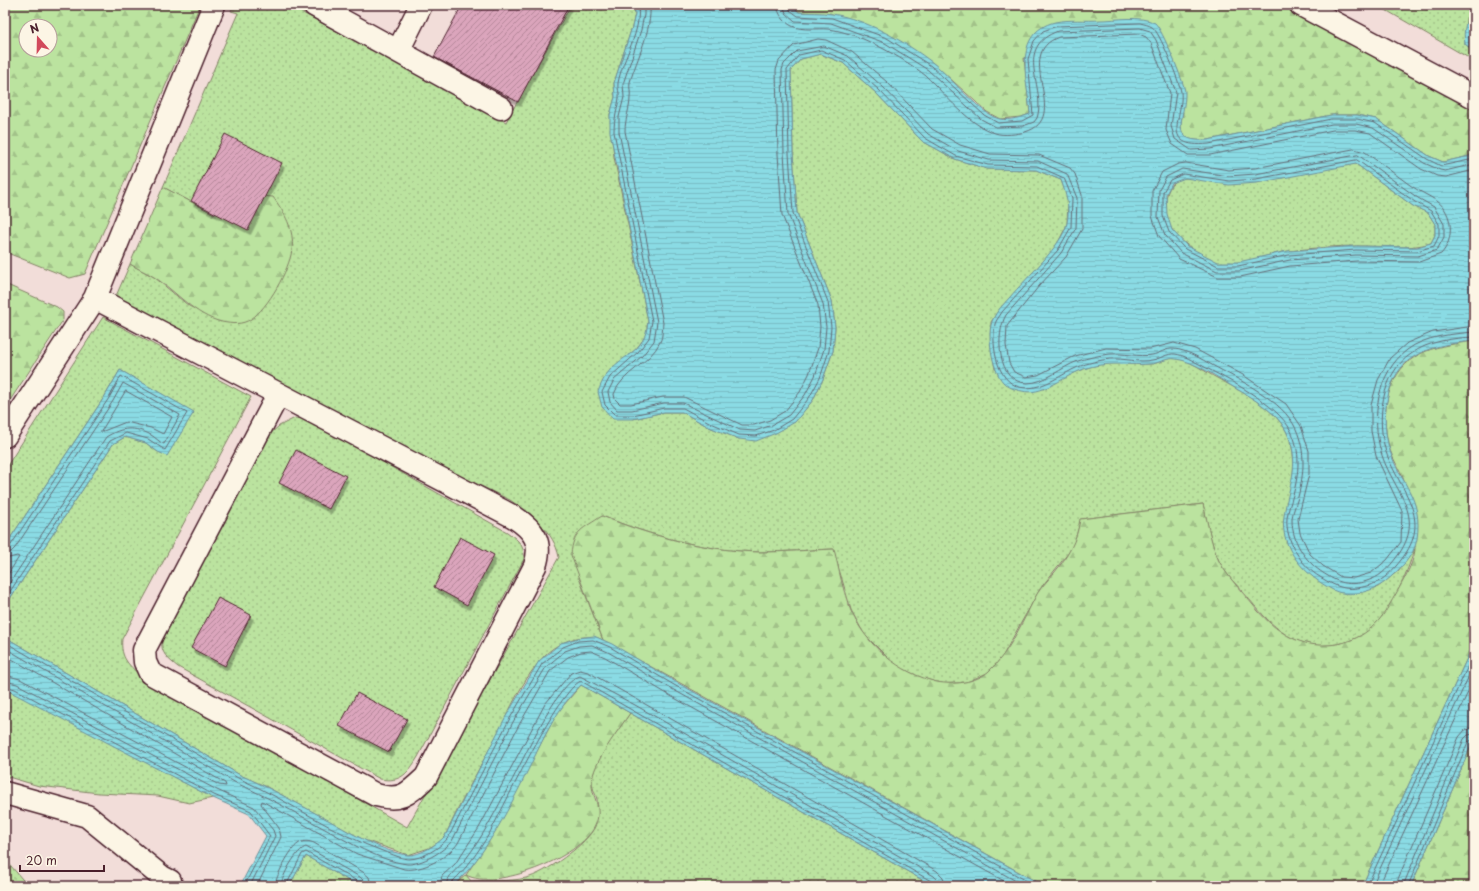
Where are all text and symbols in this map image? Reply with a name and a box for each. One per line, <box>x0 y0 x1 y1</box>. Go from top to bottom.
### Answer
north arrow <box>18 18 58 58</box>
text: N <box>27 19 42 38</box>
scale bar <box>20 847 104 873</box>
text: 20 m <box>26 851 57 869</box>

